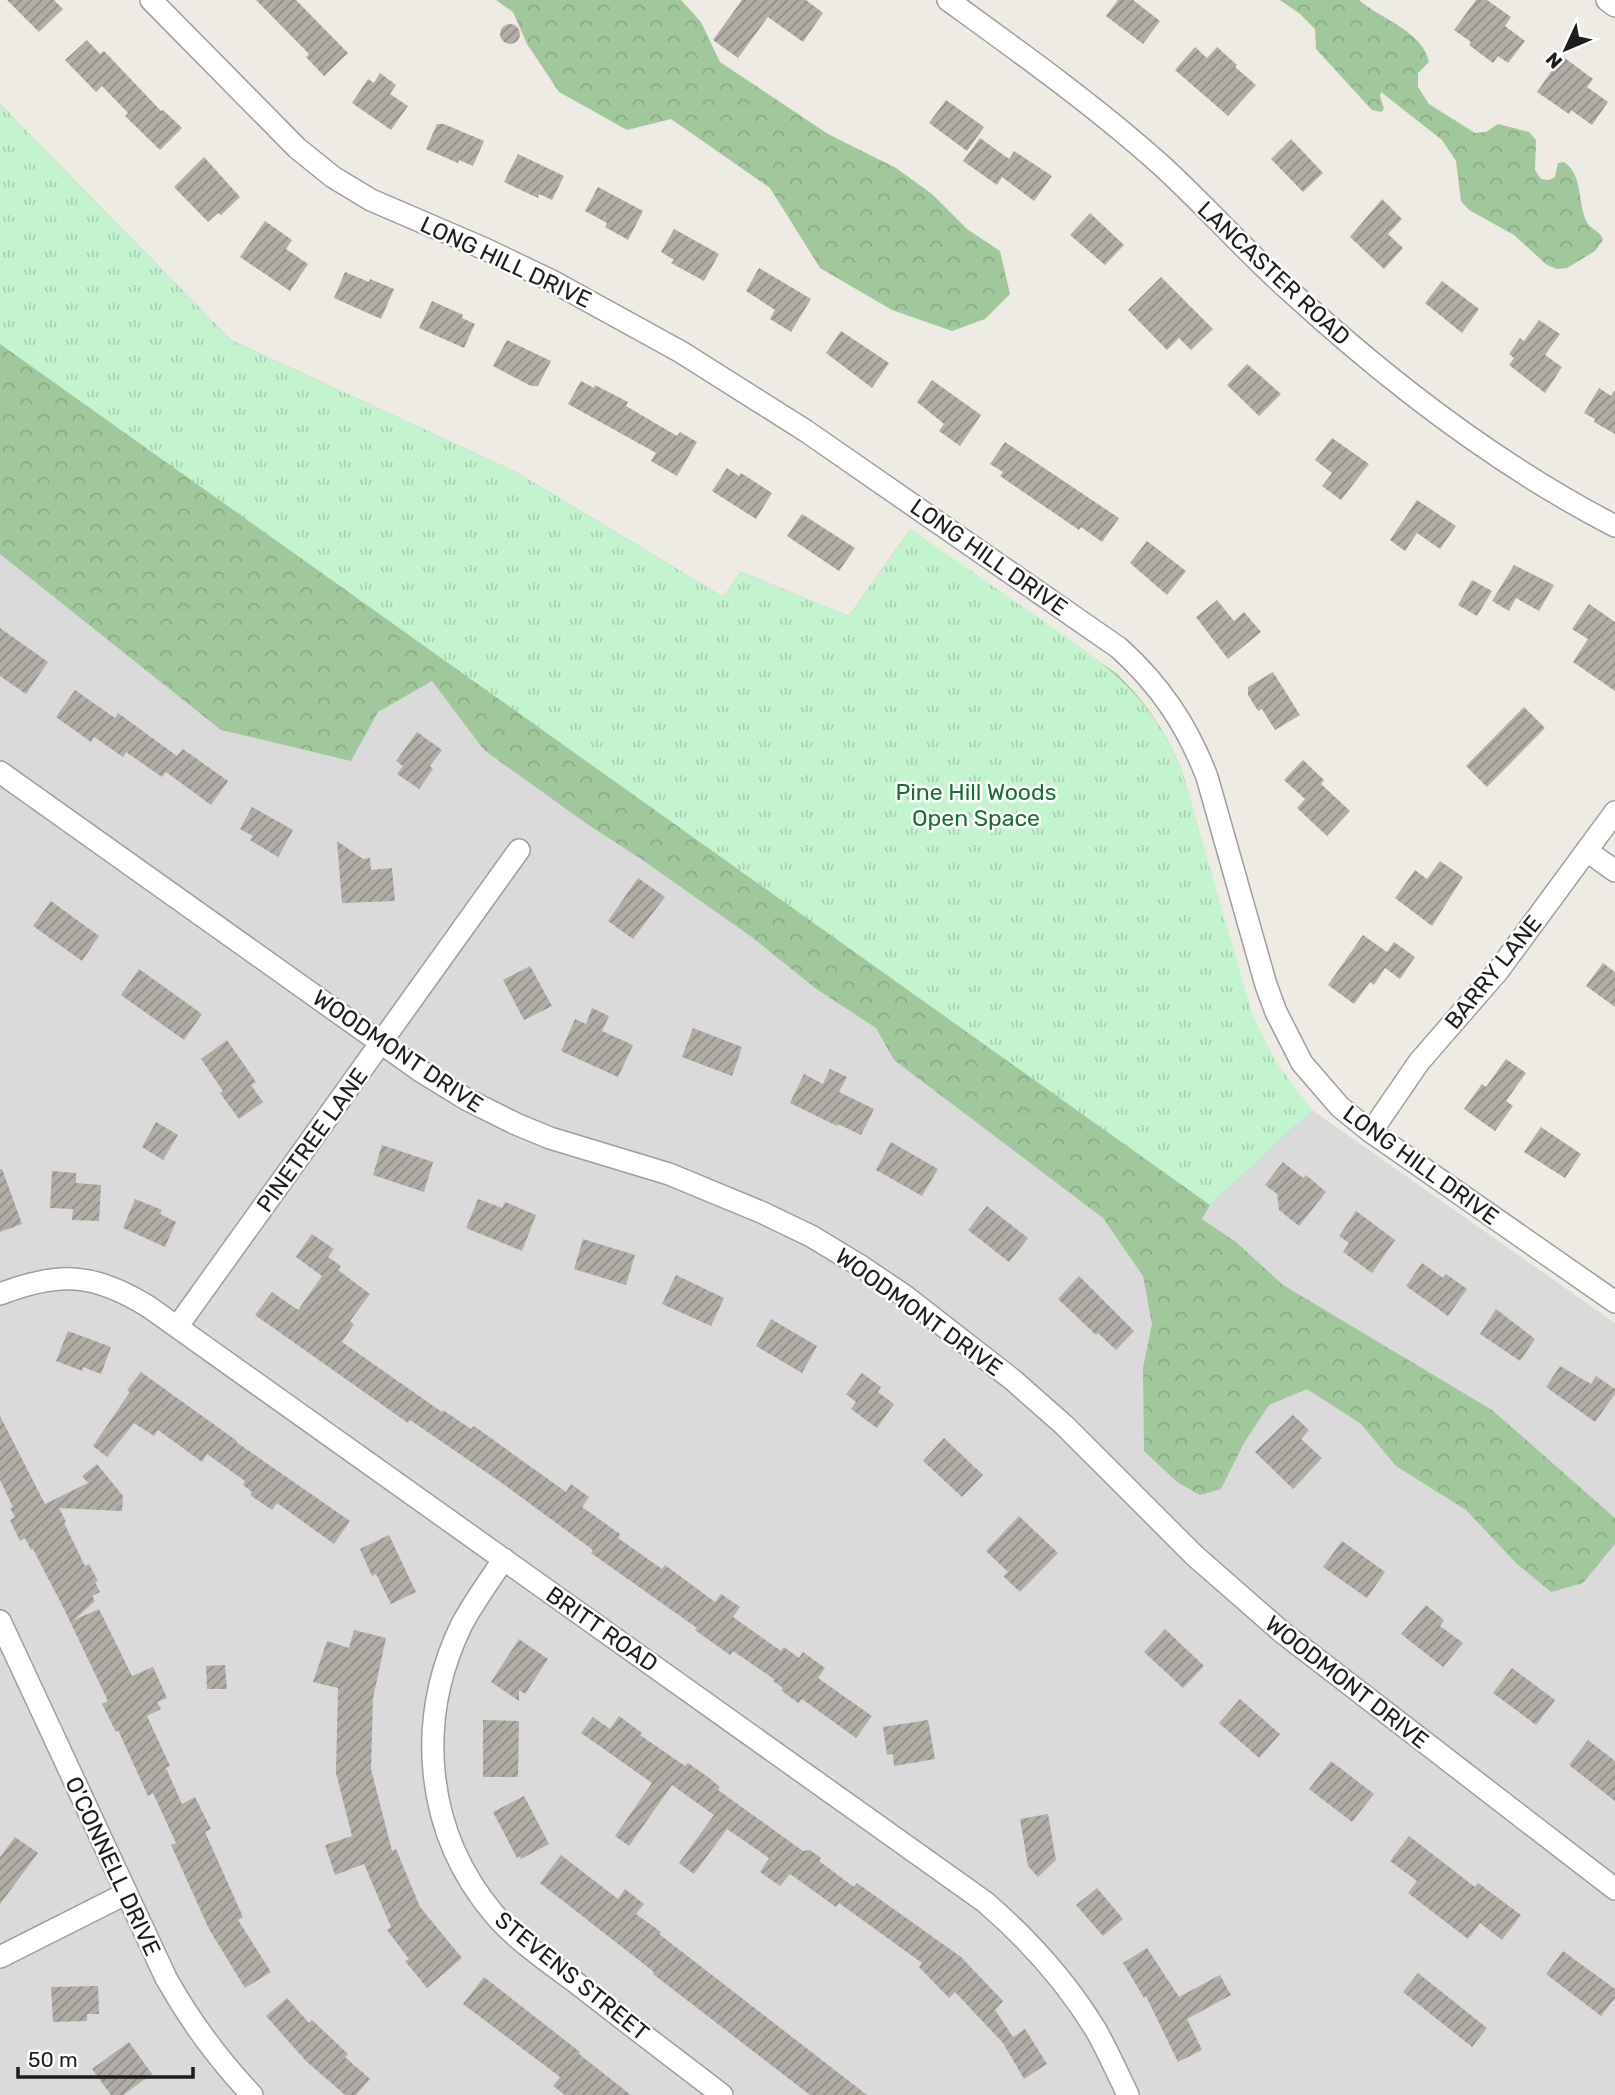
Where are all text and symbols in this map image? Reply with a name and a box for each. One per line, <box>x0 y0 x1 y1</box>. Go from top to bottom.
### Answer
north arrow <box>1531 14 1601 84</box>
text: N <box>1541 48 1567 73</box>
street label: LANCASTER ROAD <box>1192 195 1356 351</box>
street label: LONG HILL DRIVE <box>416 210 596 314</box>
street label: LONG HILL DRIVE <box>905 492 1073 622</box>
park label: Pine Hill Woods Open Space <box>896 778 1056 832</box>
street label: BARRY LANE <box>1439 909 1547 1035</box>
street label: WOODMONT DRIVE <box>307 984 489 1118</box>
street label: PINETREE LANE <box>250 1063 374 1217</box>
street label: LONG HILL DRIVE <box>1338 1099 1504 1231</box>
street label: WOODMONT DRIVE <box>830 1242 1008 1382</box>
street label: BRITT ROAD <box>541 1580 663 1678</box>
street label: WOODMONT DRIVE <box>1260 1610 1434 1754</box>
street label: O'CONNELL DRIVE <box>59 1772 167 1960</box>
street label: STEVENS STREET <box>489 1905 655 2047</box>
scale bar <box>18 2036 192 2080</box>
text: 50 m <box>28 2047 78 2072</box>

